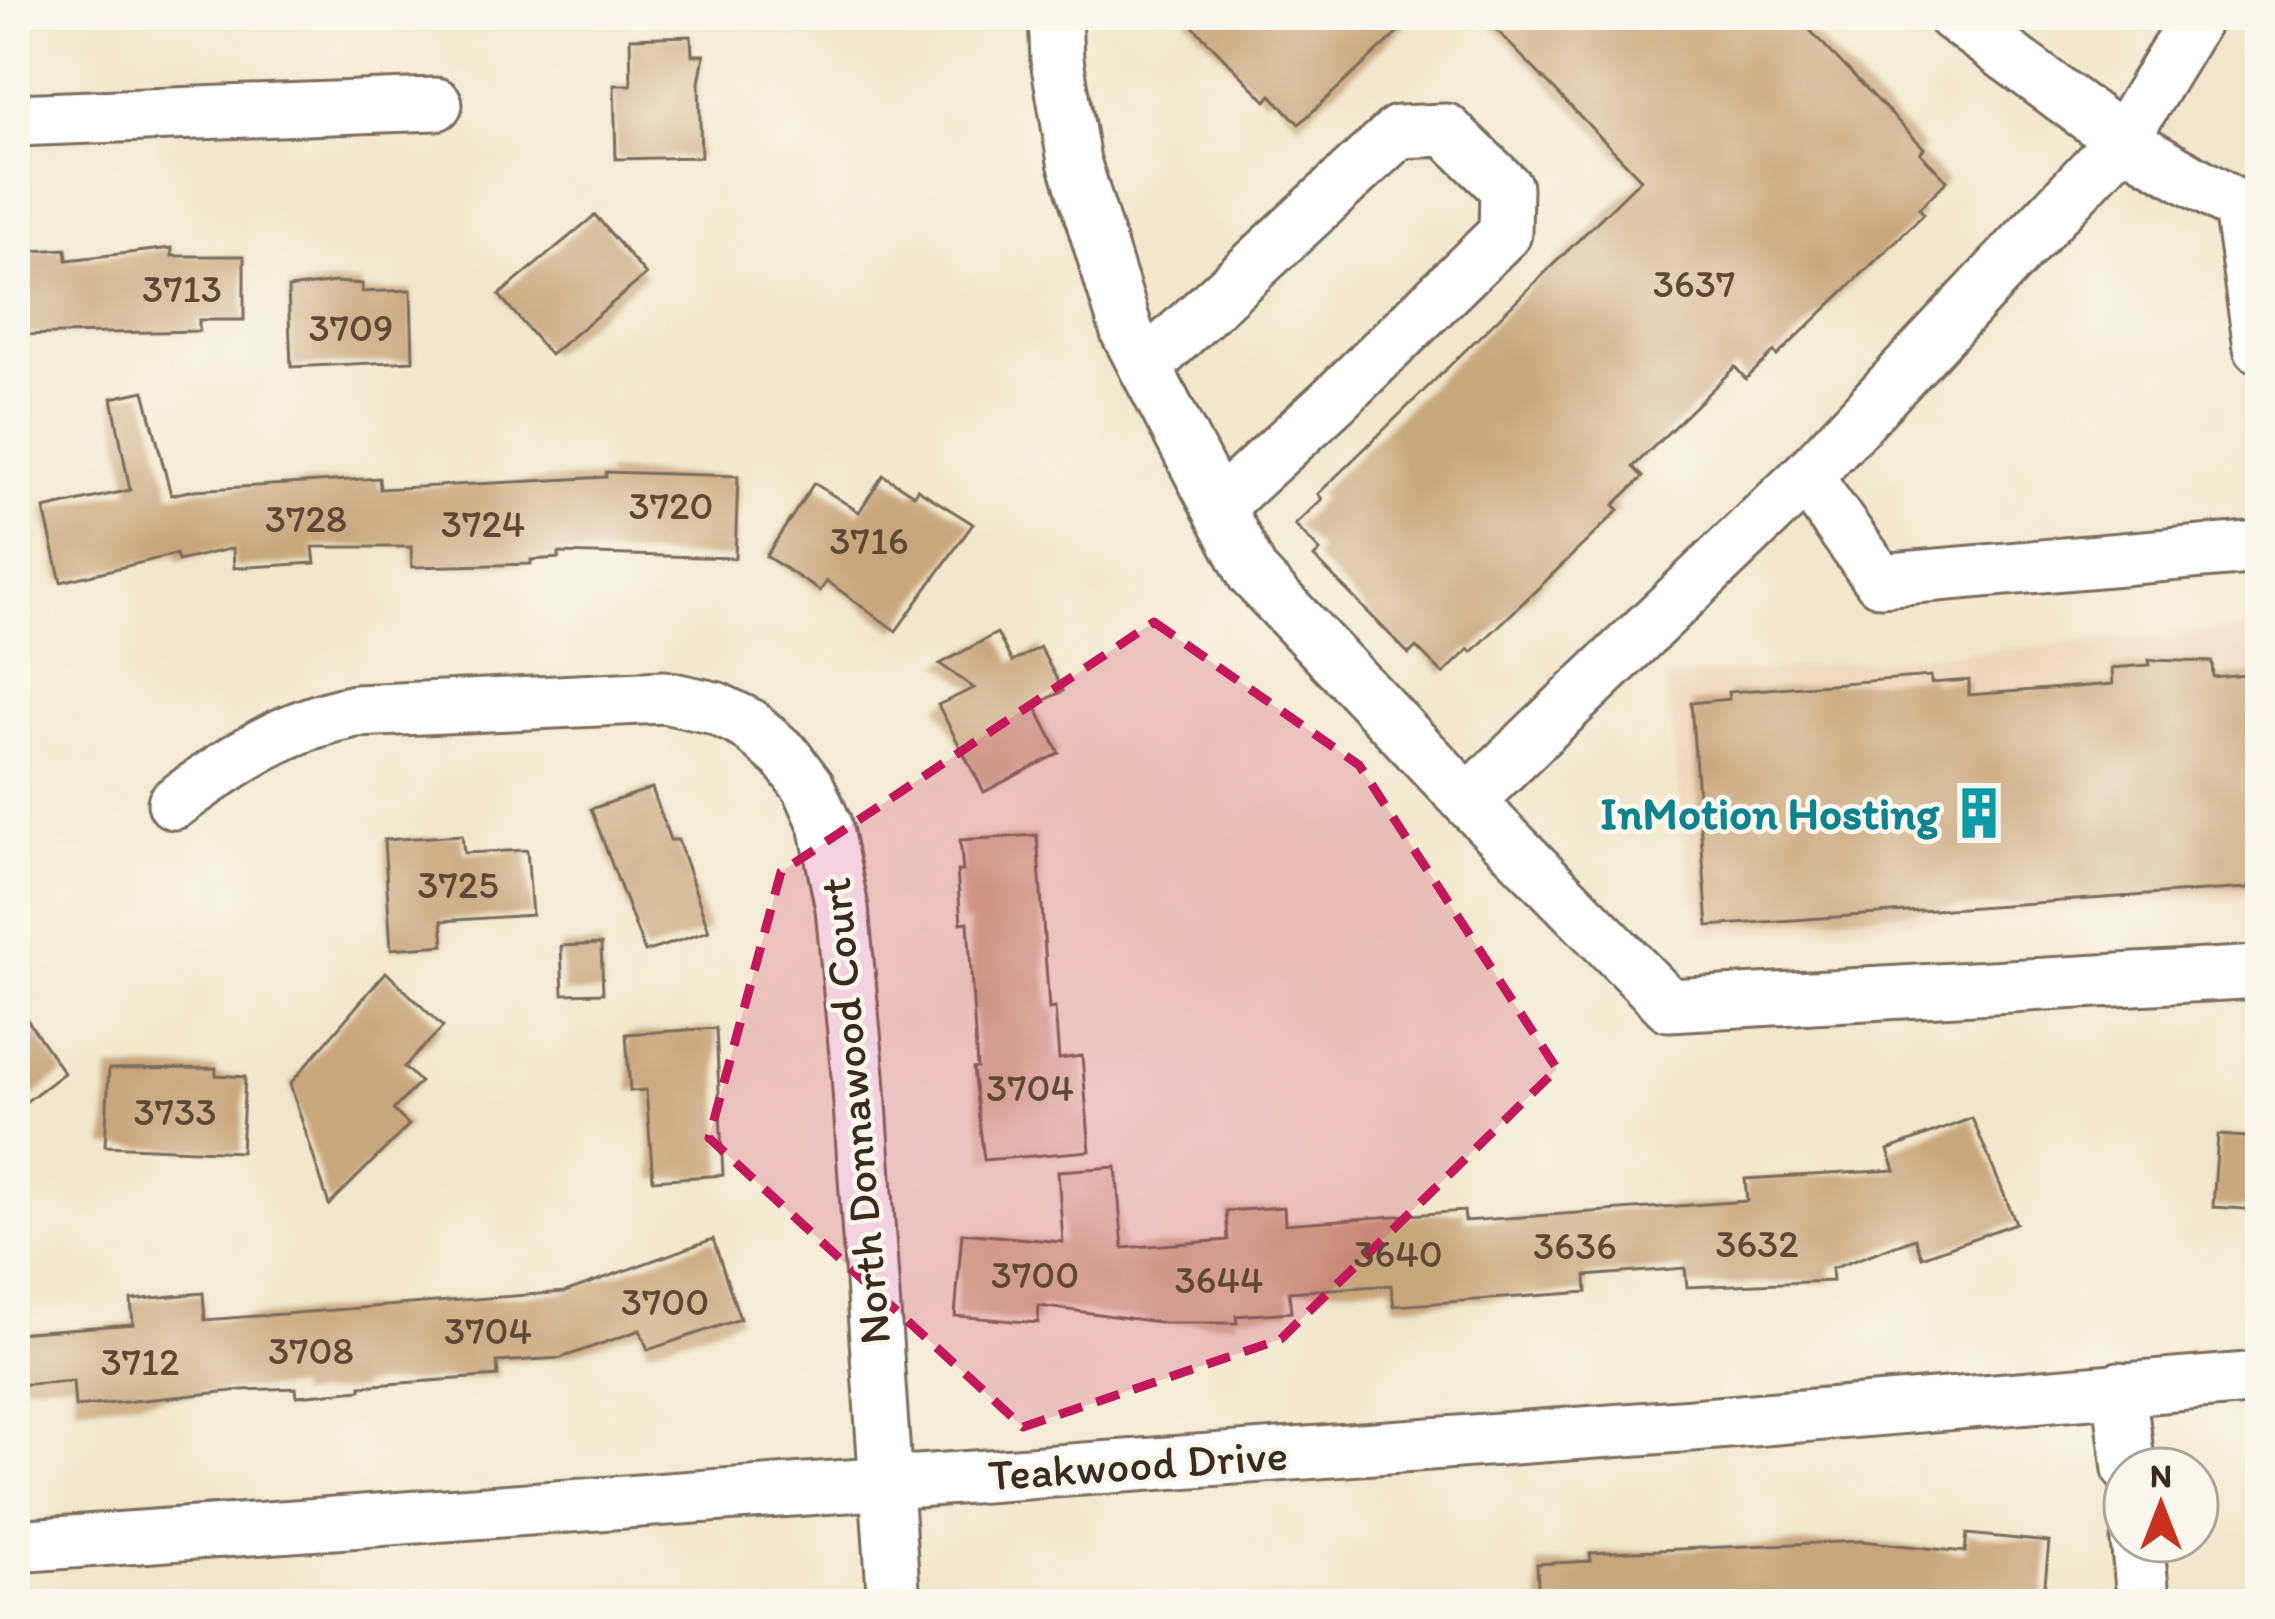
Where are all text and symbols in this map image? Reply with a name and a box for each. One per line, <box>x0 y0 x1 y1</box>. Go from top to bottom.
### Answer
house number: 3637 <box>1653 260 1735 307</box>
house number: 3713 <box>142 265 222 312</box>
house number: 3709 <box>308 304 394 351</box>
house number: 3720 <box>628 482 714 529</box>
house number: 3728 <box>265 495 347 542</box>
house number: 3724 <box>441 500 525 547</box>
house number: 3716 <box>829 517 909 564</box>
building icon: InMotion Hosting <box>1950 784 2008 842</box>
place label: InMotion Hosting <box>1600 786 1940 840</box>
house number: 3725 <box>417 861 499 908</box>
street label: North Donnawood Court <box>807 875 901 1347</box>
house number: 3704 <box>986 1064 1074 1111</box>
house number: 3733 <box>133 1088 217 1135</box>
house number: 3632 <box>1715 1220 1799 1267</box>
house number: 3636 <box>1533 1222 1617 1269</box>
house number: 3640 <box>1353 1230 1443 1277</box>
house number: 3700 <box>991 1251 1079 1298</box>
house number: 3644 <box>1175 1256 1263 1303</box>
house number: 3700 <box>621 1278 709 1325</box>
house number: 3704 <box>444 1307 532 1354</box>
house number: 3708 <box>268 1327 354 1374</box>
house number: 3712 <box>100 1338 180 1385</box>
street label: Teakwood Drive <box>986 1427 1290 1501</box>
north arrow <box>2101 1445 2221 1565</box>
text: N <box>2150 1456 2172 1495</box>

